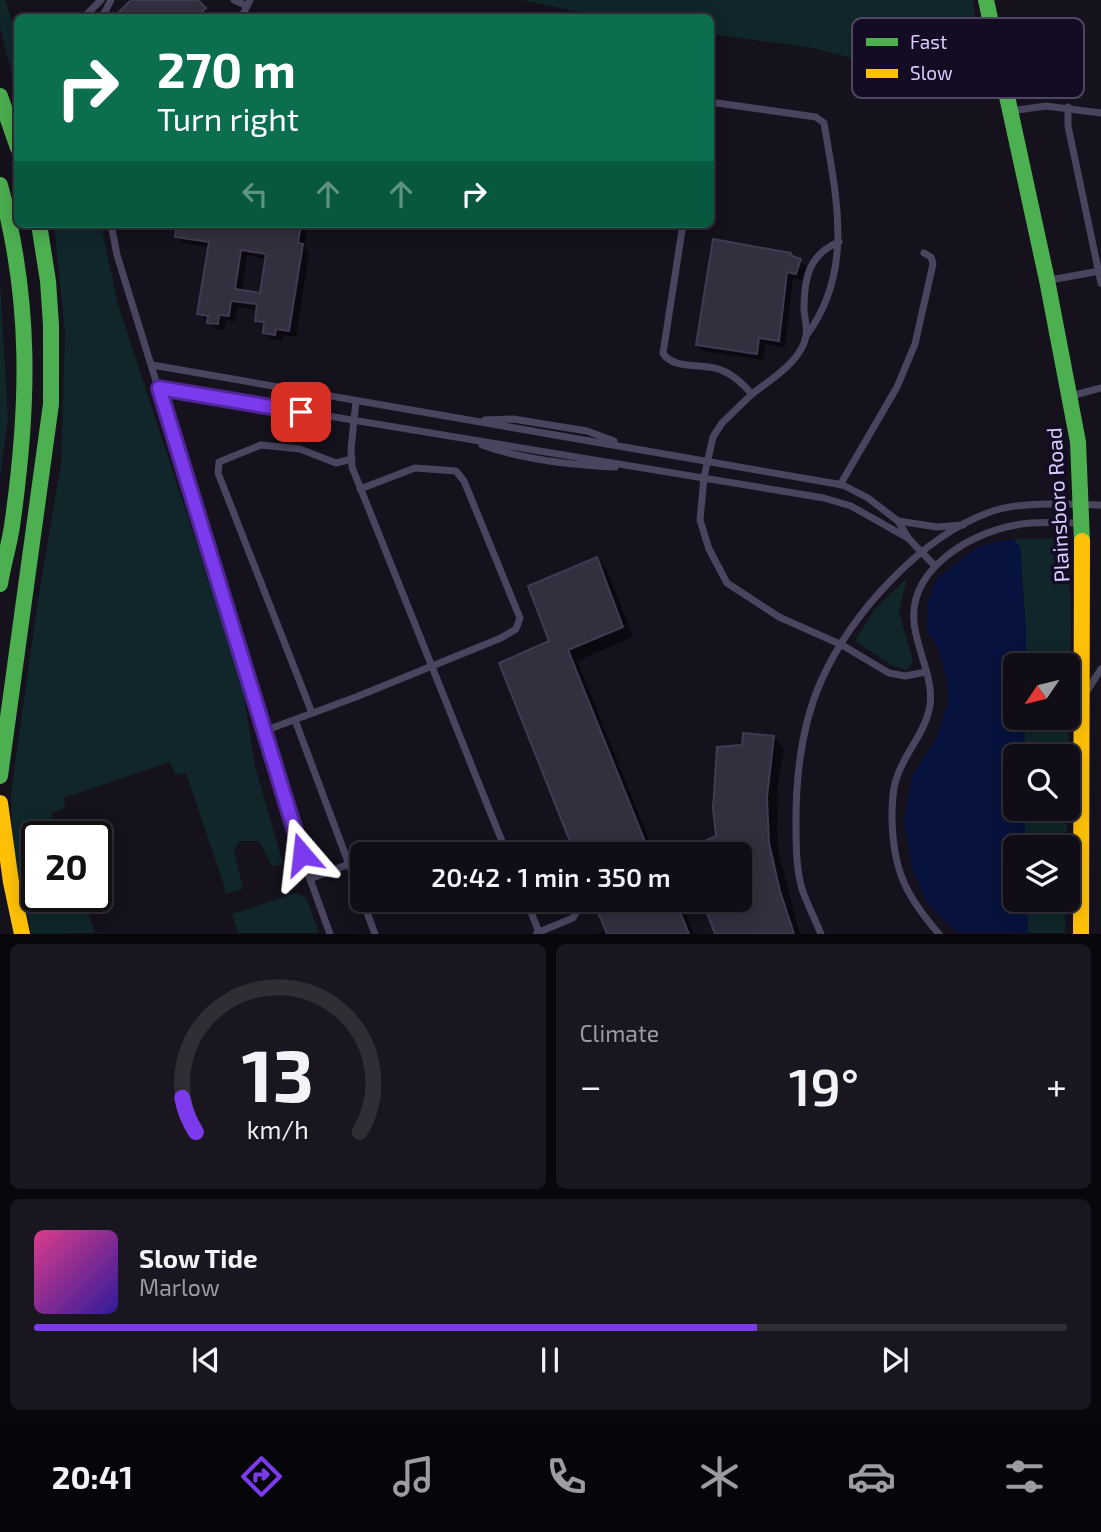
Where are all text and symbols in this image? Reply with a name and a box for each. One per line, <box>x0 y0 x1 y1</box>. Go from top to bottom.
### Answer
legend <box>852 18 1084 98</box>
text: Fast <box>910 30 947 53</box>
text: 270 m <box>157 39 296 98</box>
icon: right <box>42 42 133 133</box>
text: Slow <box>910 61 953 84</box>
text: Turn right <box>157 99 299 137</box>
icon: left <box>236 175 274 213</box>
icon: ahead <box>309 175 347 213</box>
icon: ahead <box>382 175 420 213</box>
icon: right <box>455 175 493 213</box>
pin <box>271 382 331 442</box>
icon: arrive <box>282 393 320 431</box>
street label: Plainsboro Road <box>1040 427 1074 583</box>
north arrow <box>1003 653 1080 730</box>
map controls <box>1003 653 1080 912</box>
button: search <box>1003 744 1080 821</box>
position arrow <box>265 817 339 891</box>
speed limit sign: 20 <box>21 821 112 912</box>
button: layers <box>1003 835 1080 912</box>
text: 20:42 · 1 min · 350 m <box>431 861 671 892</box>
text: Climate <box>580 1019 659 1047</box>
text: 13 <box>241 1030 314 1118</box>
text: 19° <box>789 1054 859 1116</box>
text: − <box>580 1062 602 1108</box>
text: + <box>1046 1062 1067 1108</box>
text: km/h <box>247 1114 309 1144</box>
text: Slow Tide <box>139 1242 258 1273</box>
text: Marlow <box>139 1273 220 1301</box>
icon: previous <box>187 1341 225 1379</box>
icon: pause <box>531 1341 569 1379</box>
icon: next <box>876 1341 914 1379</box>
icon: directions <box>237 1452 286 1501</box>
icon: music <box>389 1452 438 1501</box>
icon: phone <box>542 1452 591 1501</box>
icon: climate <box>695 1452 744 1501</box>
icon: car <box>847 1452 896 1501</box>
icon: filters <box>1000 1452 1049 1501</box>
text: 20:41 <box>52 1457 133 1495</box>

